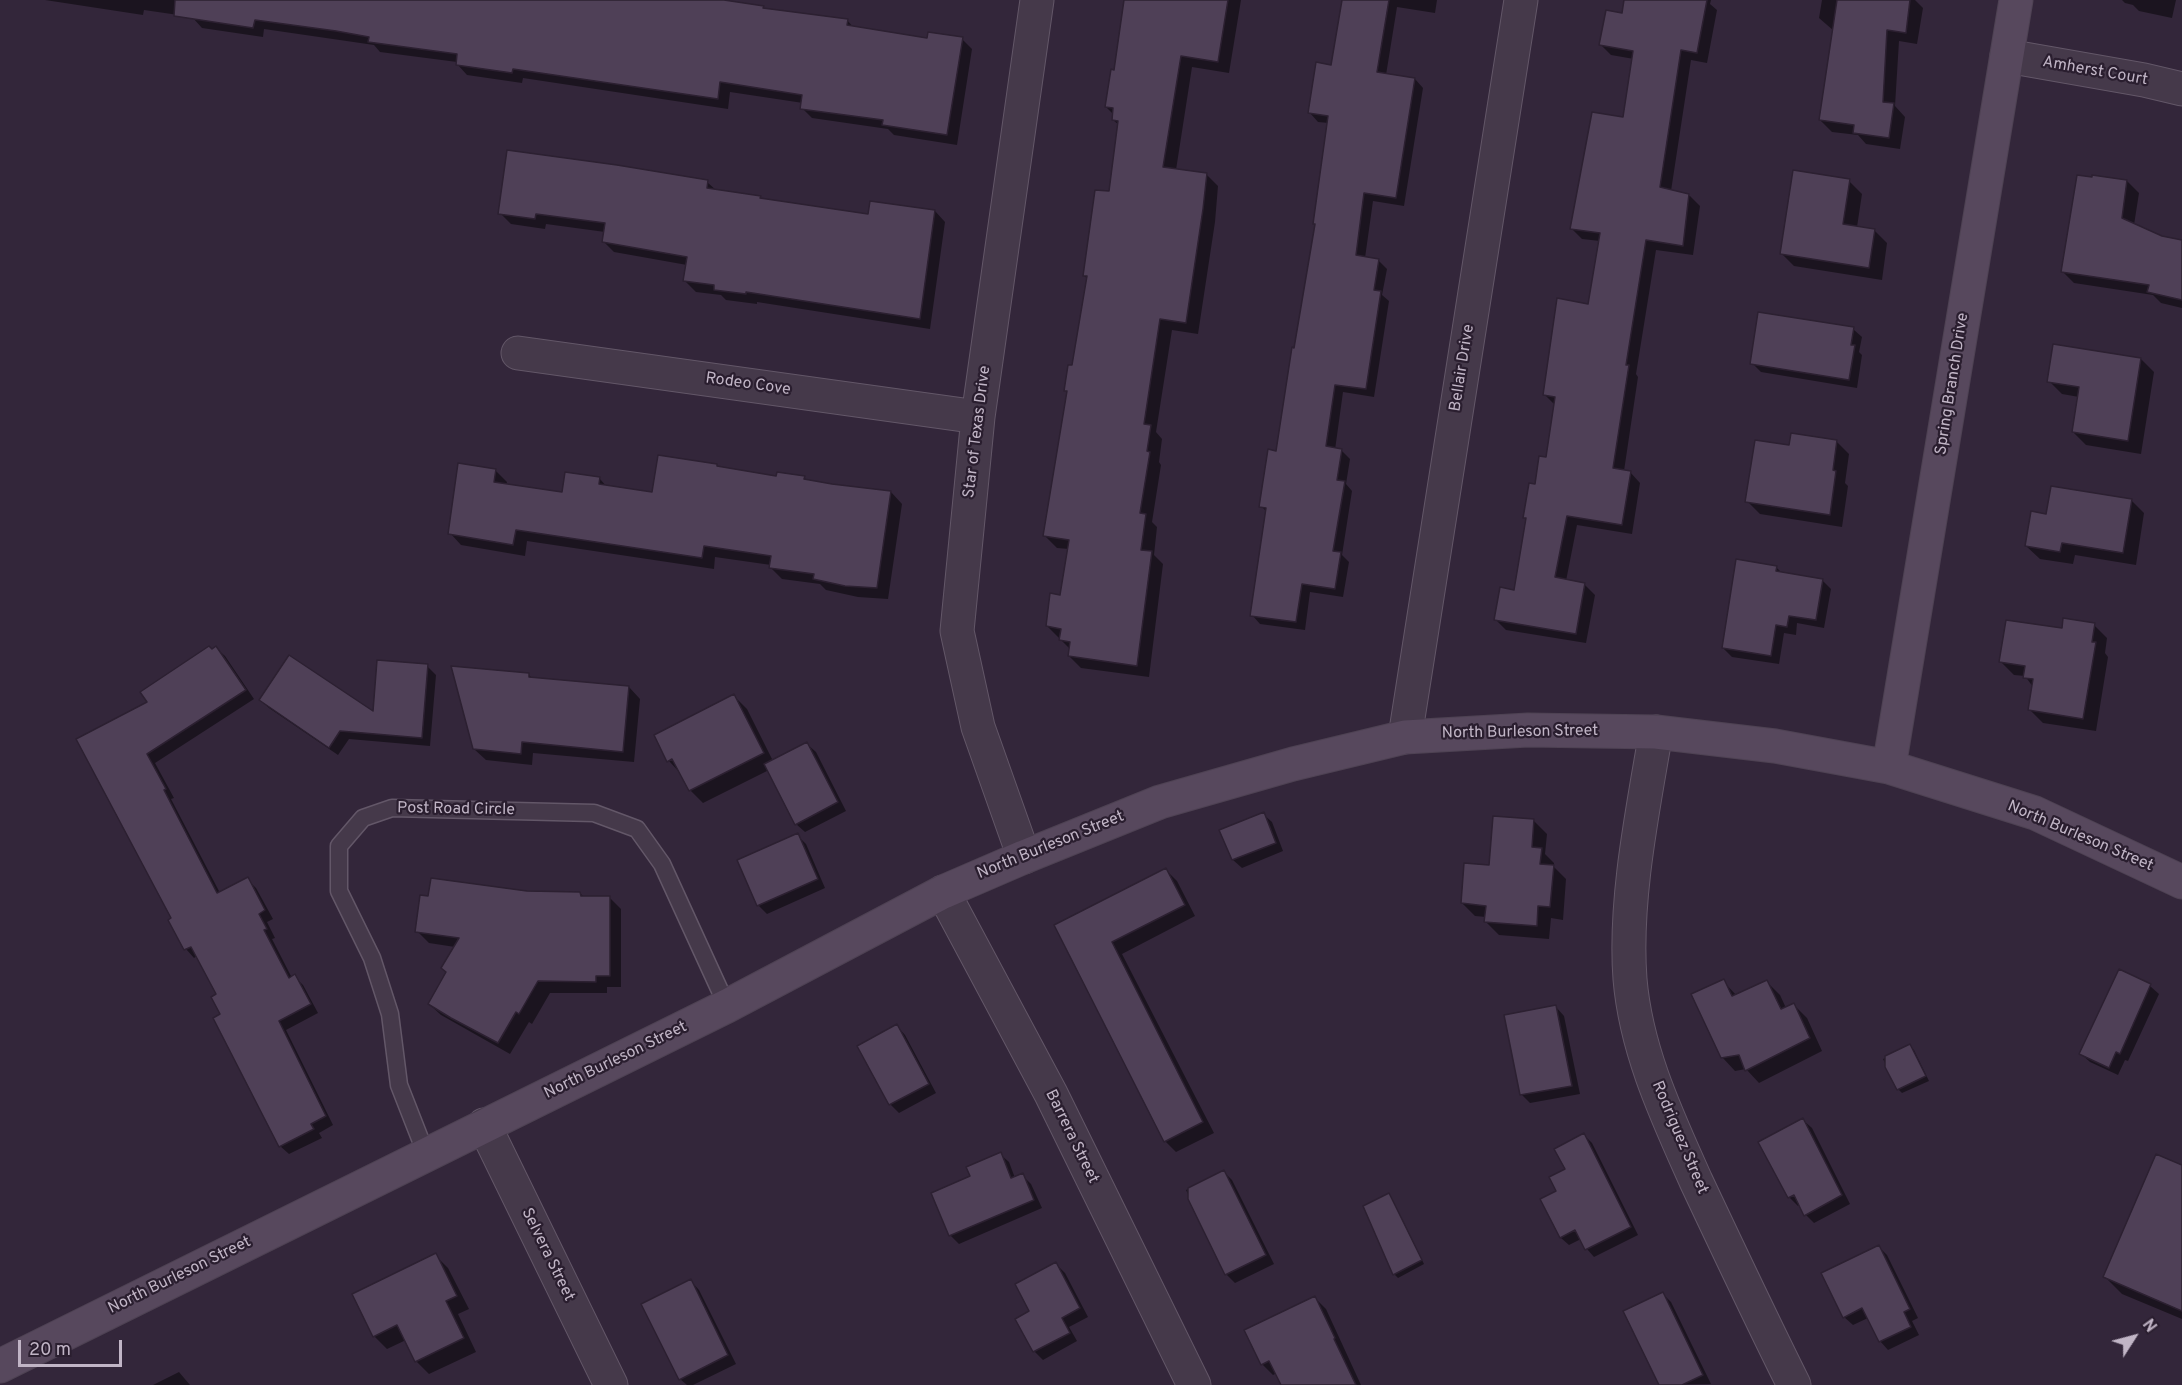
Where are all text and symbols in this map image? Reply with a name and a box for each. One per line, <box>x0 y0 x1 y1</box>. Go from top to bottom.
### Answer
street label: Amherst Court <box>2041 53 2149 91</box>
street label: Spring Branch Drive <box>1932 312 1974 456</box>
street label: Bellair Drive <box>1447 323 1479 413</box>
street label: Star of Texas Drive <box>960 365 996 499</box>
street label: Rodeo Cove <box>704 370 792 400</box>
street label: North Burleson Street <box>1442 722 1598 744</box>
street label: North Burleson Street <box>2004 798 2156 876</box>
street label: Post Road Circle <box>397 799 515 821</box>
street label: North Burleson Street <box>975 808 1127 884</box>
street label: North Burleson Street <box>541 1018 691 1104</box>
street label: Rodriguez Street <box>1647 1079 1711 1197</box>
street label: Barrera Street <box>1040 1087 1102 1187</box>
street label: Selvera Street <box>516 1205 578 1305</box>
street label: North Burleson Street <box>105 1233 255 1319</box>
north arrow <box>2104 1307 2164 1367</box>
text: N <box>2137 1316 2160 1337</box>
scale bar <box>21 1328 124 1366</box>
text: 20 m <box>29 1339 71 1362</box>

